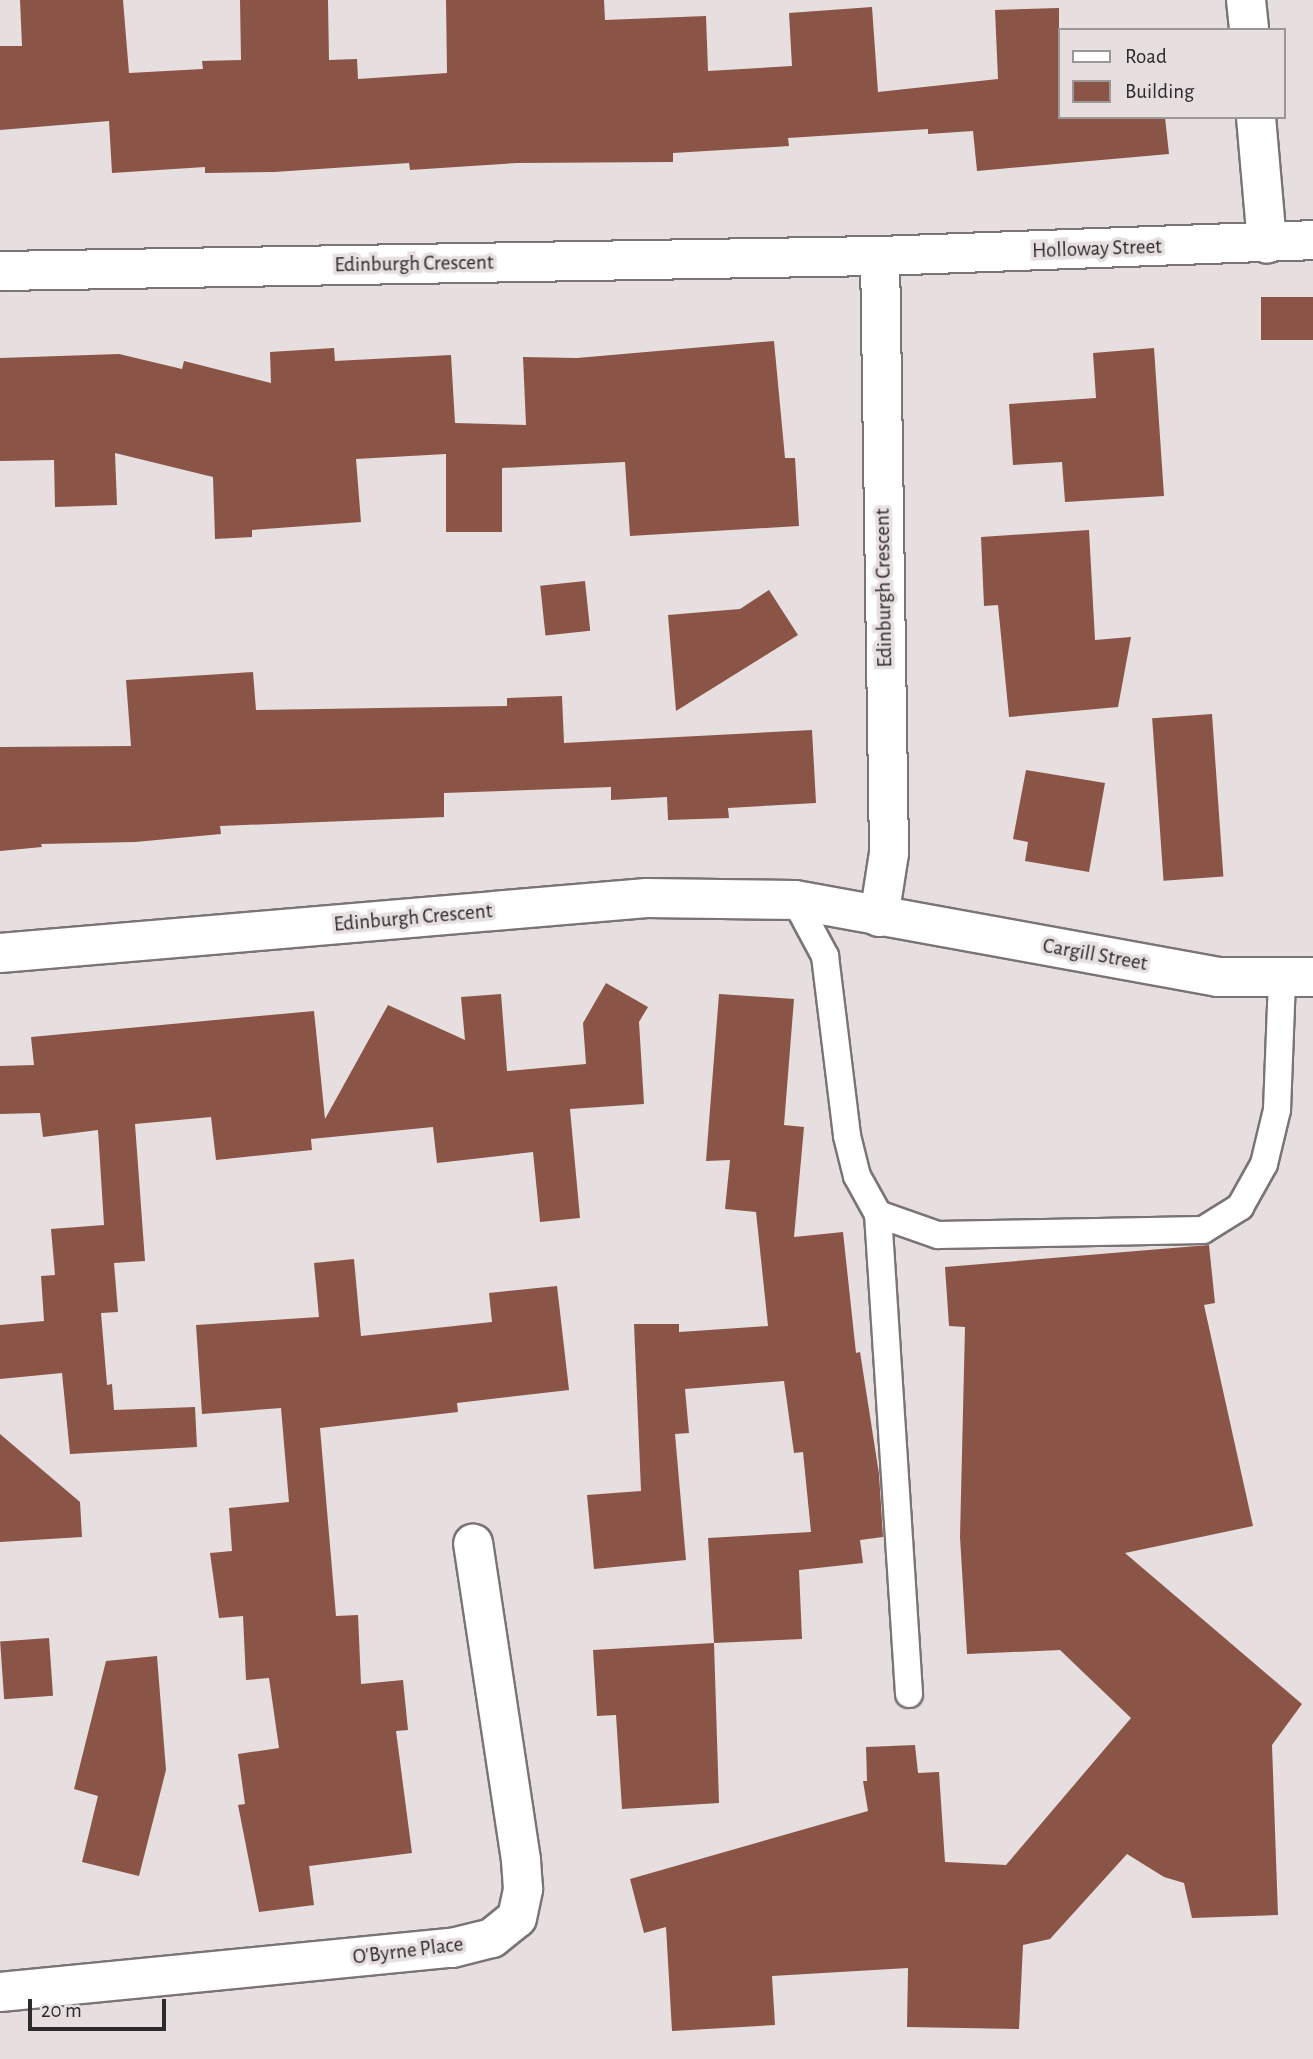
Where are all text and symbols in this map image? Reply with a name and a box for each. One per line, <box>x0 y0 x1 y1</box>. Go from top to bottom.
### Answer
legend <box>1058 28 1285 119</box>
text: Road <box>1125 46 1167 67</box>
text: Building <box>1125 81 1194 102</box>
street label: Holloway Street <box>1032 234 1162 264</box>
street label: Edinburgh Crescent <box>334 250 494 278</box>
street label: Edinburgh Crescent <box>870 508 898 668</box>
street label: Edinburgh Crescent <box>333 899 493 937</box>
street label: Cargill Street <box>1041 933 1149 977</box>
street label: O'Byrne Place <box>351 1932 465 1970</box>
scale bar <box>32 1986 170 2030</box>
text: 20 m <box>41 2000 82 2021</box>

